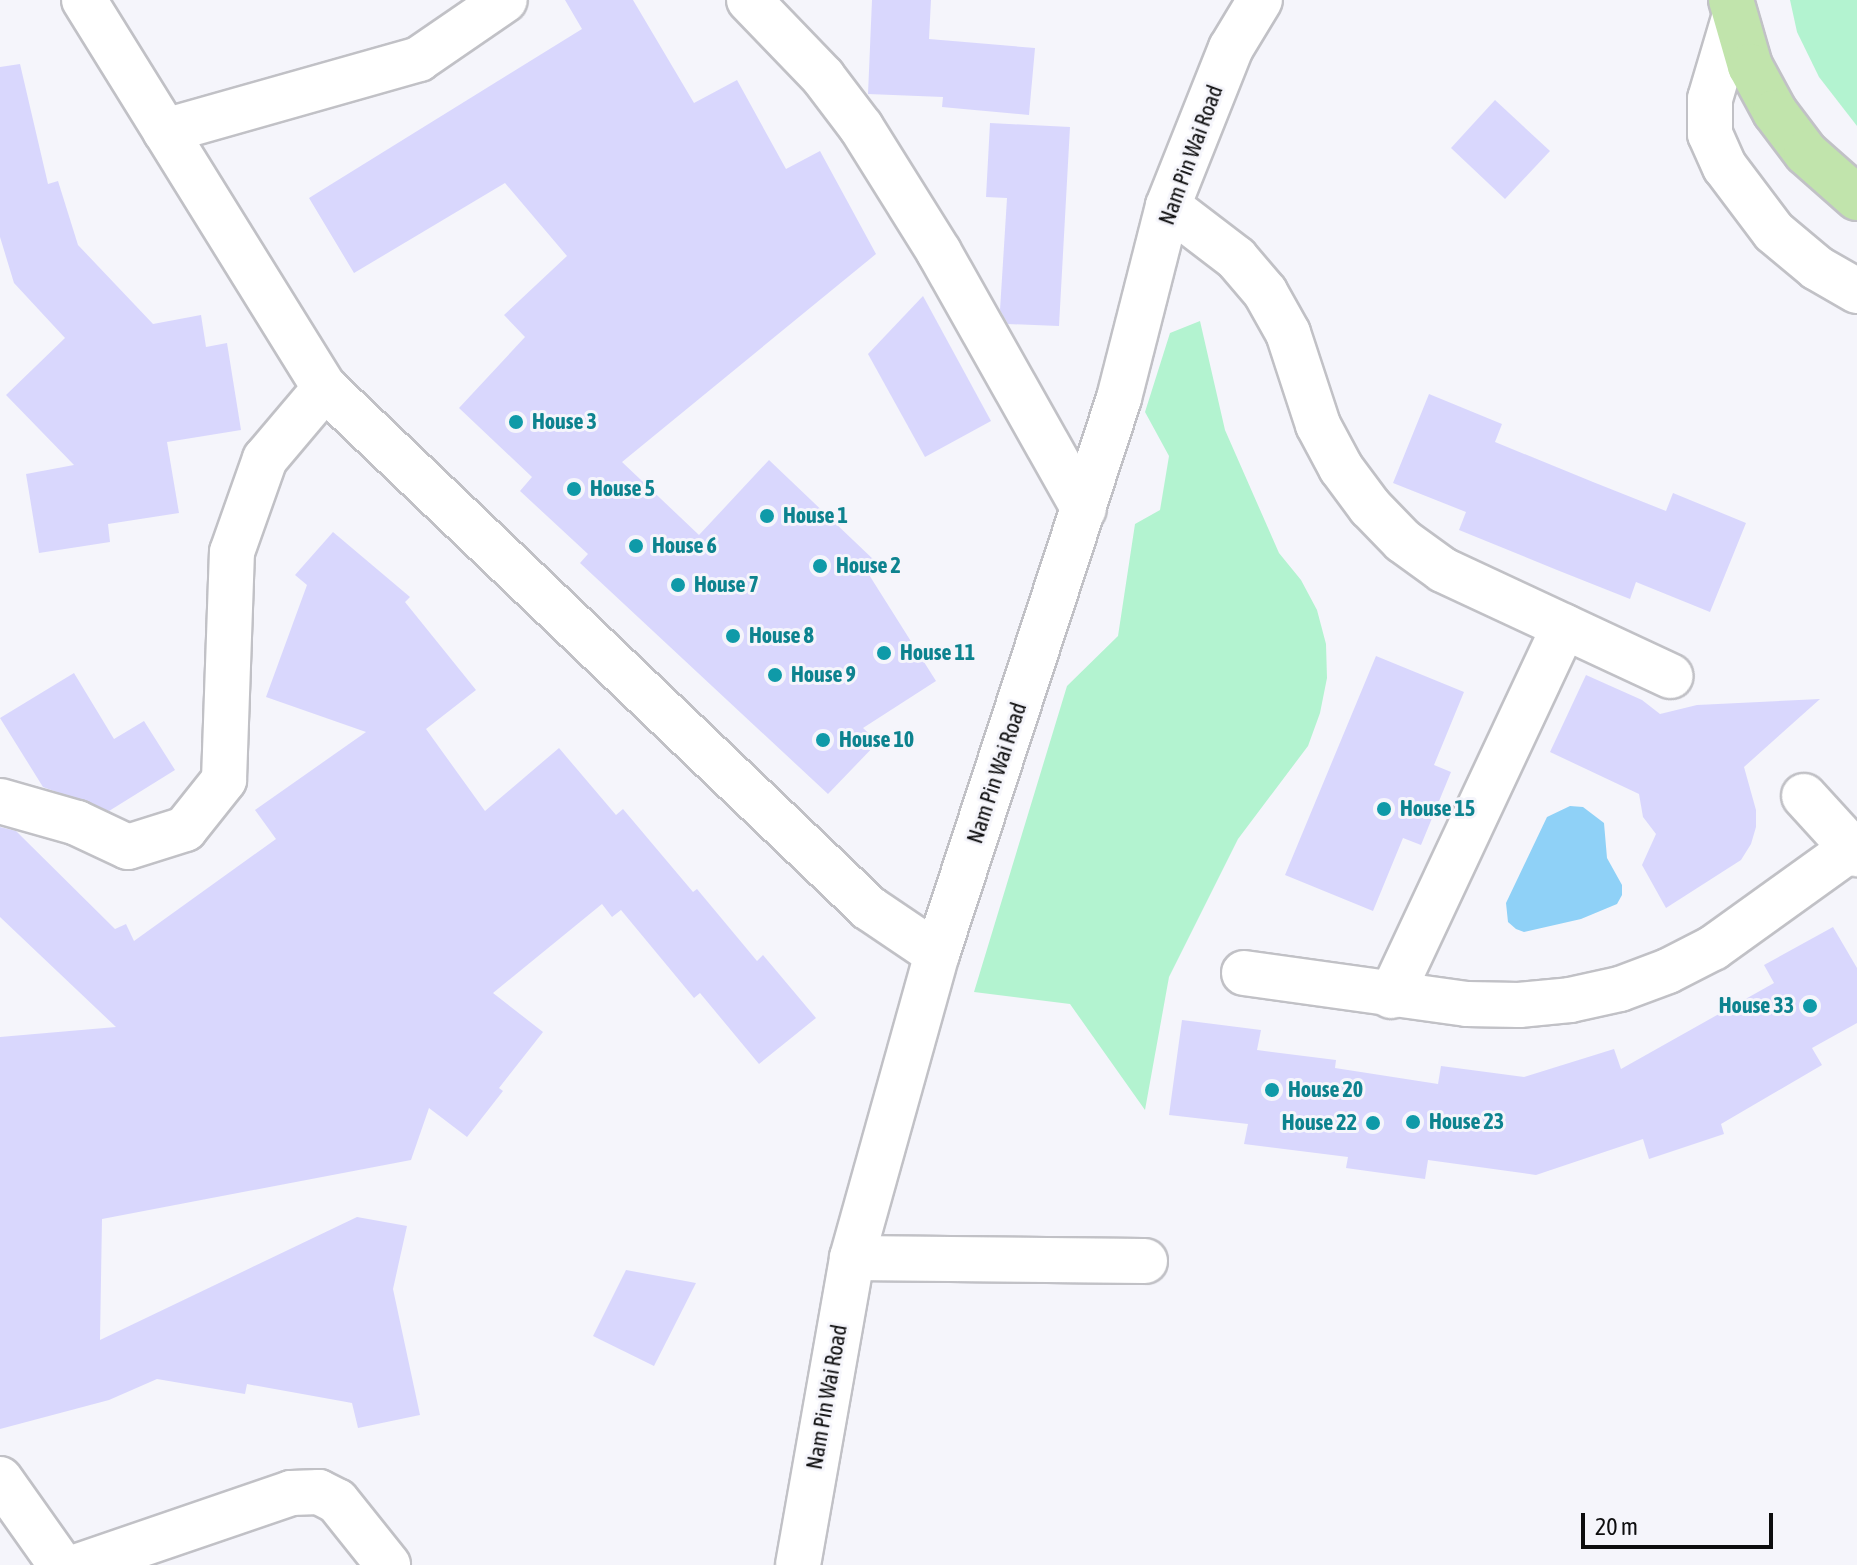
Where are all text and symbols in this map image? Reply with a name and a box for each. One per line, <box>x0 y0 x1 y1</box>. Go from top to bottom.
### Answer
street label: Nam Pin Wai Road <box>1154 82 1228 228</box>
place label: House 3 <box>532 409 597 435</box>
marker: House 3 <box>507 413 525 431</box>
place label: House 5 <box>590 476 655 502</box>
marker: House 5 <box>565 480 583 498</box>
place label: House 1 <box>783 503 848 529</box>
marker: House 1 <box>758 507 776 525</box>
place label: House 6 <box>652 533 717 559</box>
marker: House 6 <box>627 537 645 555</box>
place label: House 2 <box>836 553 901 579</box>
marker: House 2 <box>811 557 829 575</box>
place label: House 7 <box>694 572 759 598</box>
marker: House 7 <box>669 576 687 594</box>
place label: House 8 <box>749 623 814 649</box>
marker: House 8 <box>724 627 742 645</box>
place label: House 11 <box>900 640 975 666</box>
marker: House 11 <box>875 644 893 662</box>
place label: House 9 <box>791 662 856 688</box>
marker: House 9 <box>766 666 784 684</box>
street label: Nam Pin Wai Road <box>962 699 1032 847</box>
place label: House 10 <box>839 727 914 753</box>
marker: House 10 <box>814 731 832 749</box>
place label: House 15 <box>1400 796 1475 822</box>
marker: House 15 <box>1375 800 1393 818</box>
place label: House 33 <box>1719 993 1794 1019</box>
marker: House 33 <box>1801 997 1819 1015</box>
place label: House 20 <box>1288 1077 1363 1103</box>
marker: House 20 <box>1263 1081 1281 1099</box>
place label: House 23 <box>1429 1109 1504 1135</box>
place label: House 22 <box>1282 1110 1357 1136</box>
marker: House 23 <box>1404 1113 1422 1131</box>
marker: House 22 <box>1364 1114 1382 1132</box>
street label: Nam Pin Wai Road <box>801 1322 853 1472</box>
scale bar <box>1585 1497 1777 1547</box>
text: 20 m <box>1595 1513 1638 1540</box>

